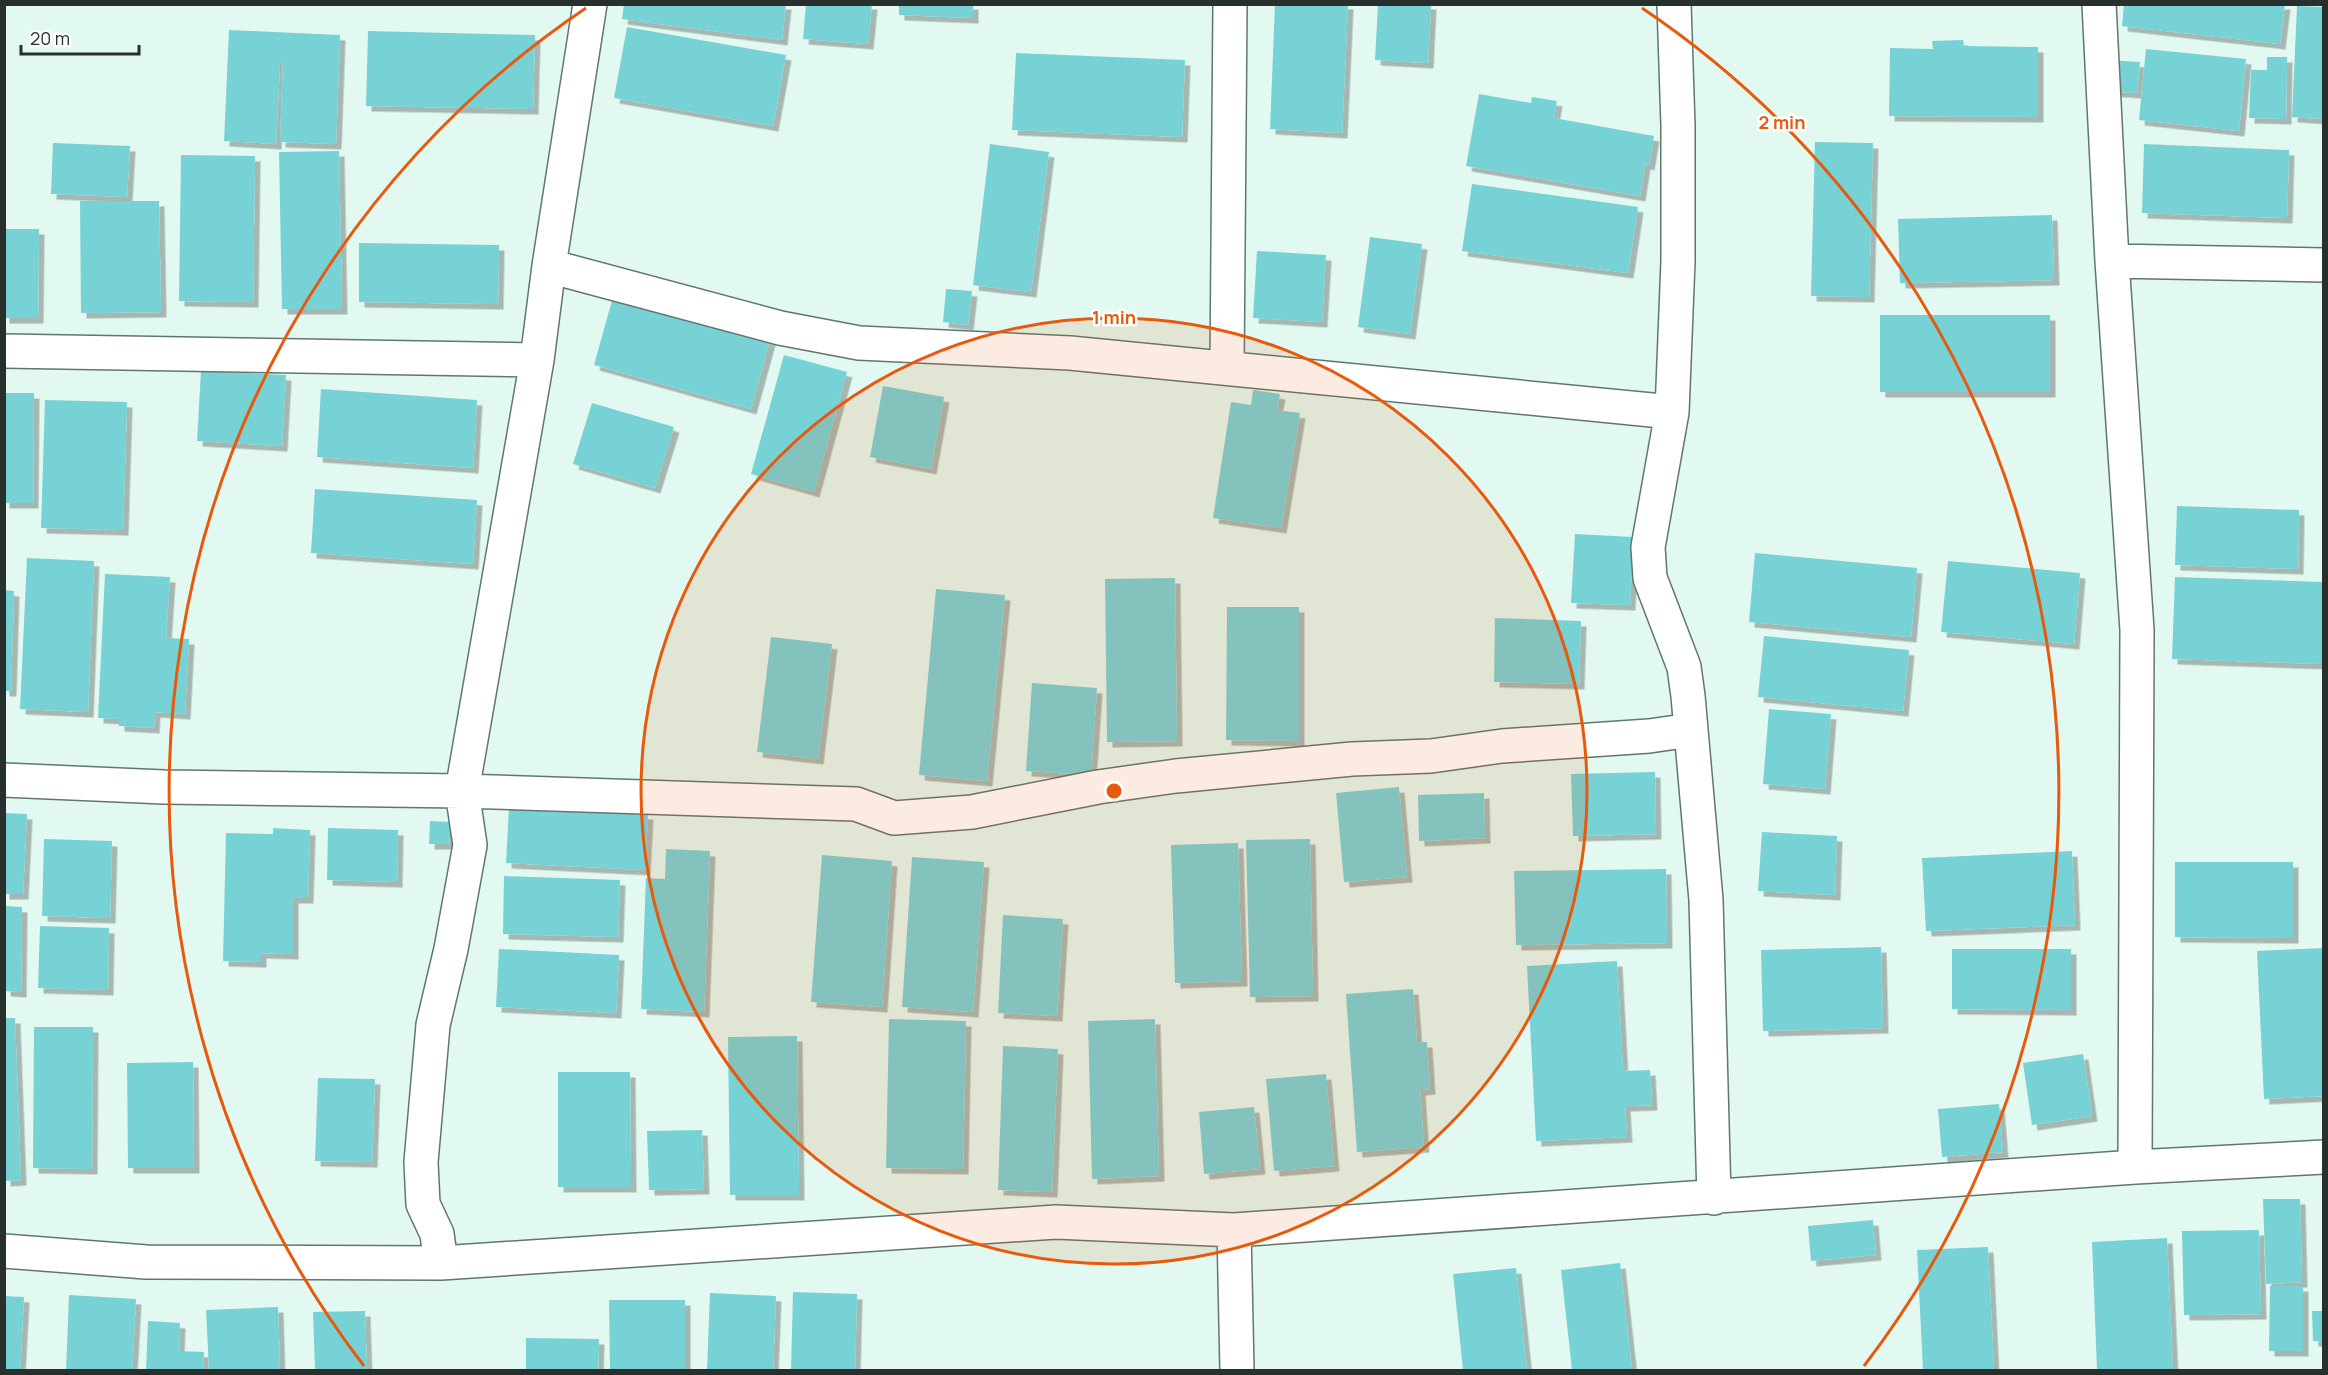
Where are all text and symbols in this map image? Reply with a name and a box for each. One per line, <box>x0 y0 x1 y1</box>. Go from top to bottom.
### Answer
scale bar <box>21 18 140 56</box>
text: 20 m <box>30 26 70 50</box>
text: 2 min <box>1759 110 1805 134</box>
text: 1 min <box>1092 305 1136 329</box>
centre of rings <box>1104 781 1124 801</box>

